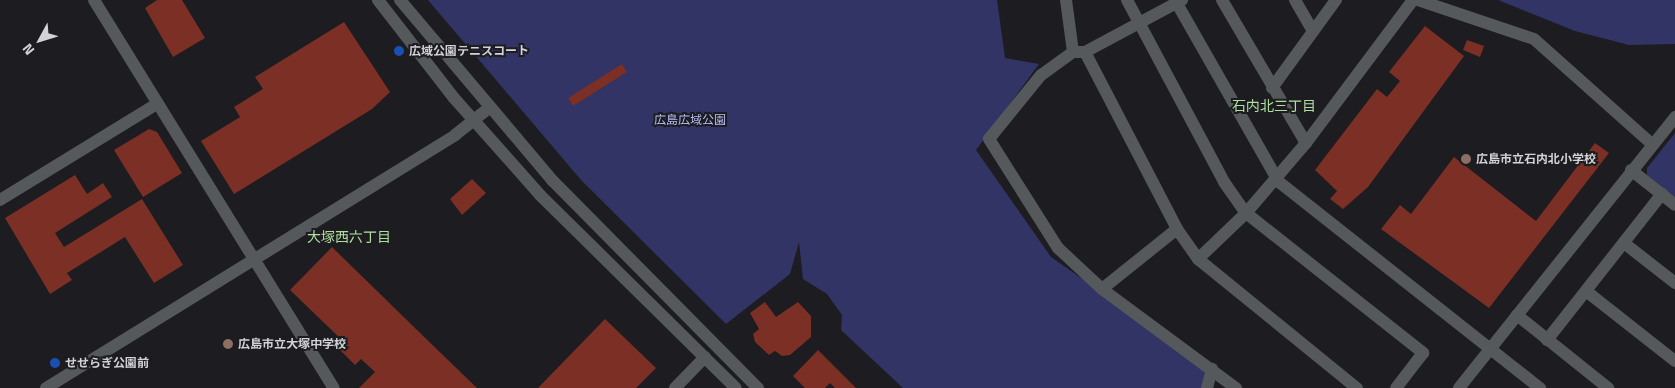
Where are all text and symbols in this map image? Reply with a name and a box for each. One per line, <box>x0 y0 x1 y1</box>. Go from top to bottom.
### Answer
north arrow <box>15 15 65 65</box>
text: N <box>17 39 39 60</box>
place label: 広域公園テニスコート <box>409 44 529 58</box>
marker: 広域公園テニスコート <box>393 45 405 57</box>
district label: 石内北三丁目 <box>1232 98 1316 114</box>
park label: 広島広域公園 <box>654 113 726 127</box>
place label: 広島市立石内北小学校 <box>1476 152 1596 166</box>
marker: 広島市立石内北小学校 <box>1460 153 1472 165</box>
district label: 大塚西六丁目 <box>307 229 391 245</box>
place label: 広島市立大塚中学校 <box>238 337 346 351</box>
marker: 広島市立大塚中学校 <box>222 338 234 350</box>
place label: せせらぎ公園前 <box>65 356 149 370</box>
marker: せせらぎ公園前 <box>49 357 61 369</box>

